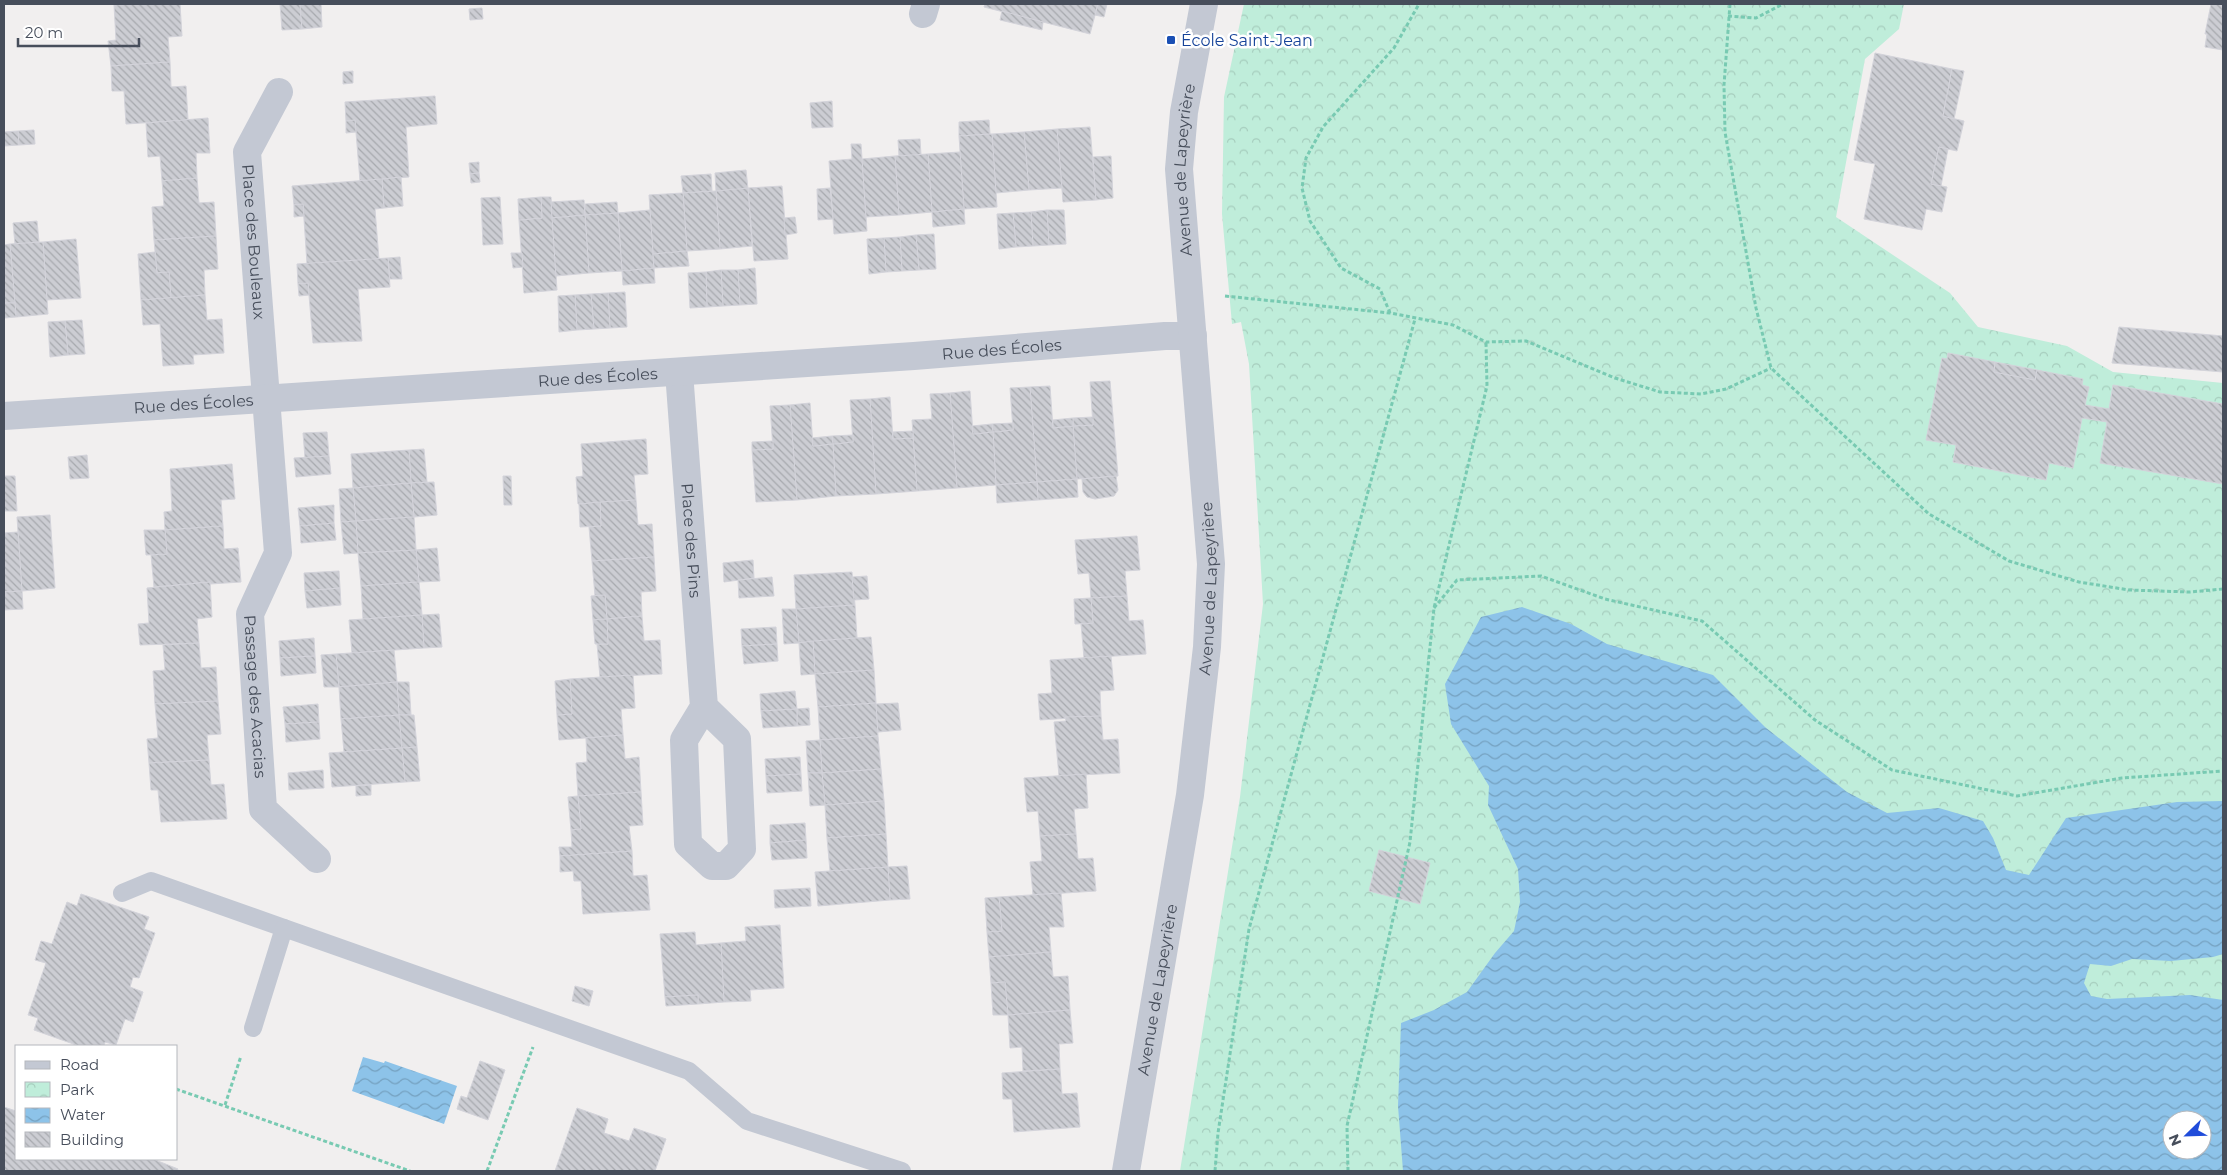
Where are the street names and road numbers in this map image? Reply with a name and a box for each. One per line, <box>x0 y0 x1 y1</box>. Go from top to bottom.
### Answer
street label: Avenue de Lapeyrière <box>1170 82 1199 257</box>
street label: Place des Bouleaux <box>238 163 269 321</box>
street label: Rue des Écoles <box>941 335 1063 364</box>
street label: Rue des Écoles <box>537 364 658 391</box>
street label: Rue des Écoles <box>133 391 254 417</box>
street label: Place des Pins <box>677 483 705 599</box>
street label: Avenue de Lapeyrière <box>1195 501 1221 676</box>
street label: Passage des Acacias <box>240 614 270 779</box>
street label: Avenue de Lapeyrière <box>1133 903 1181 1077</box>

